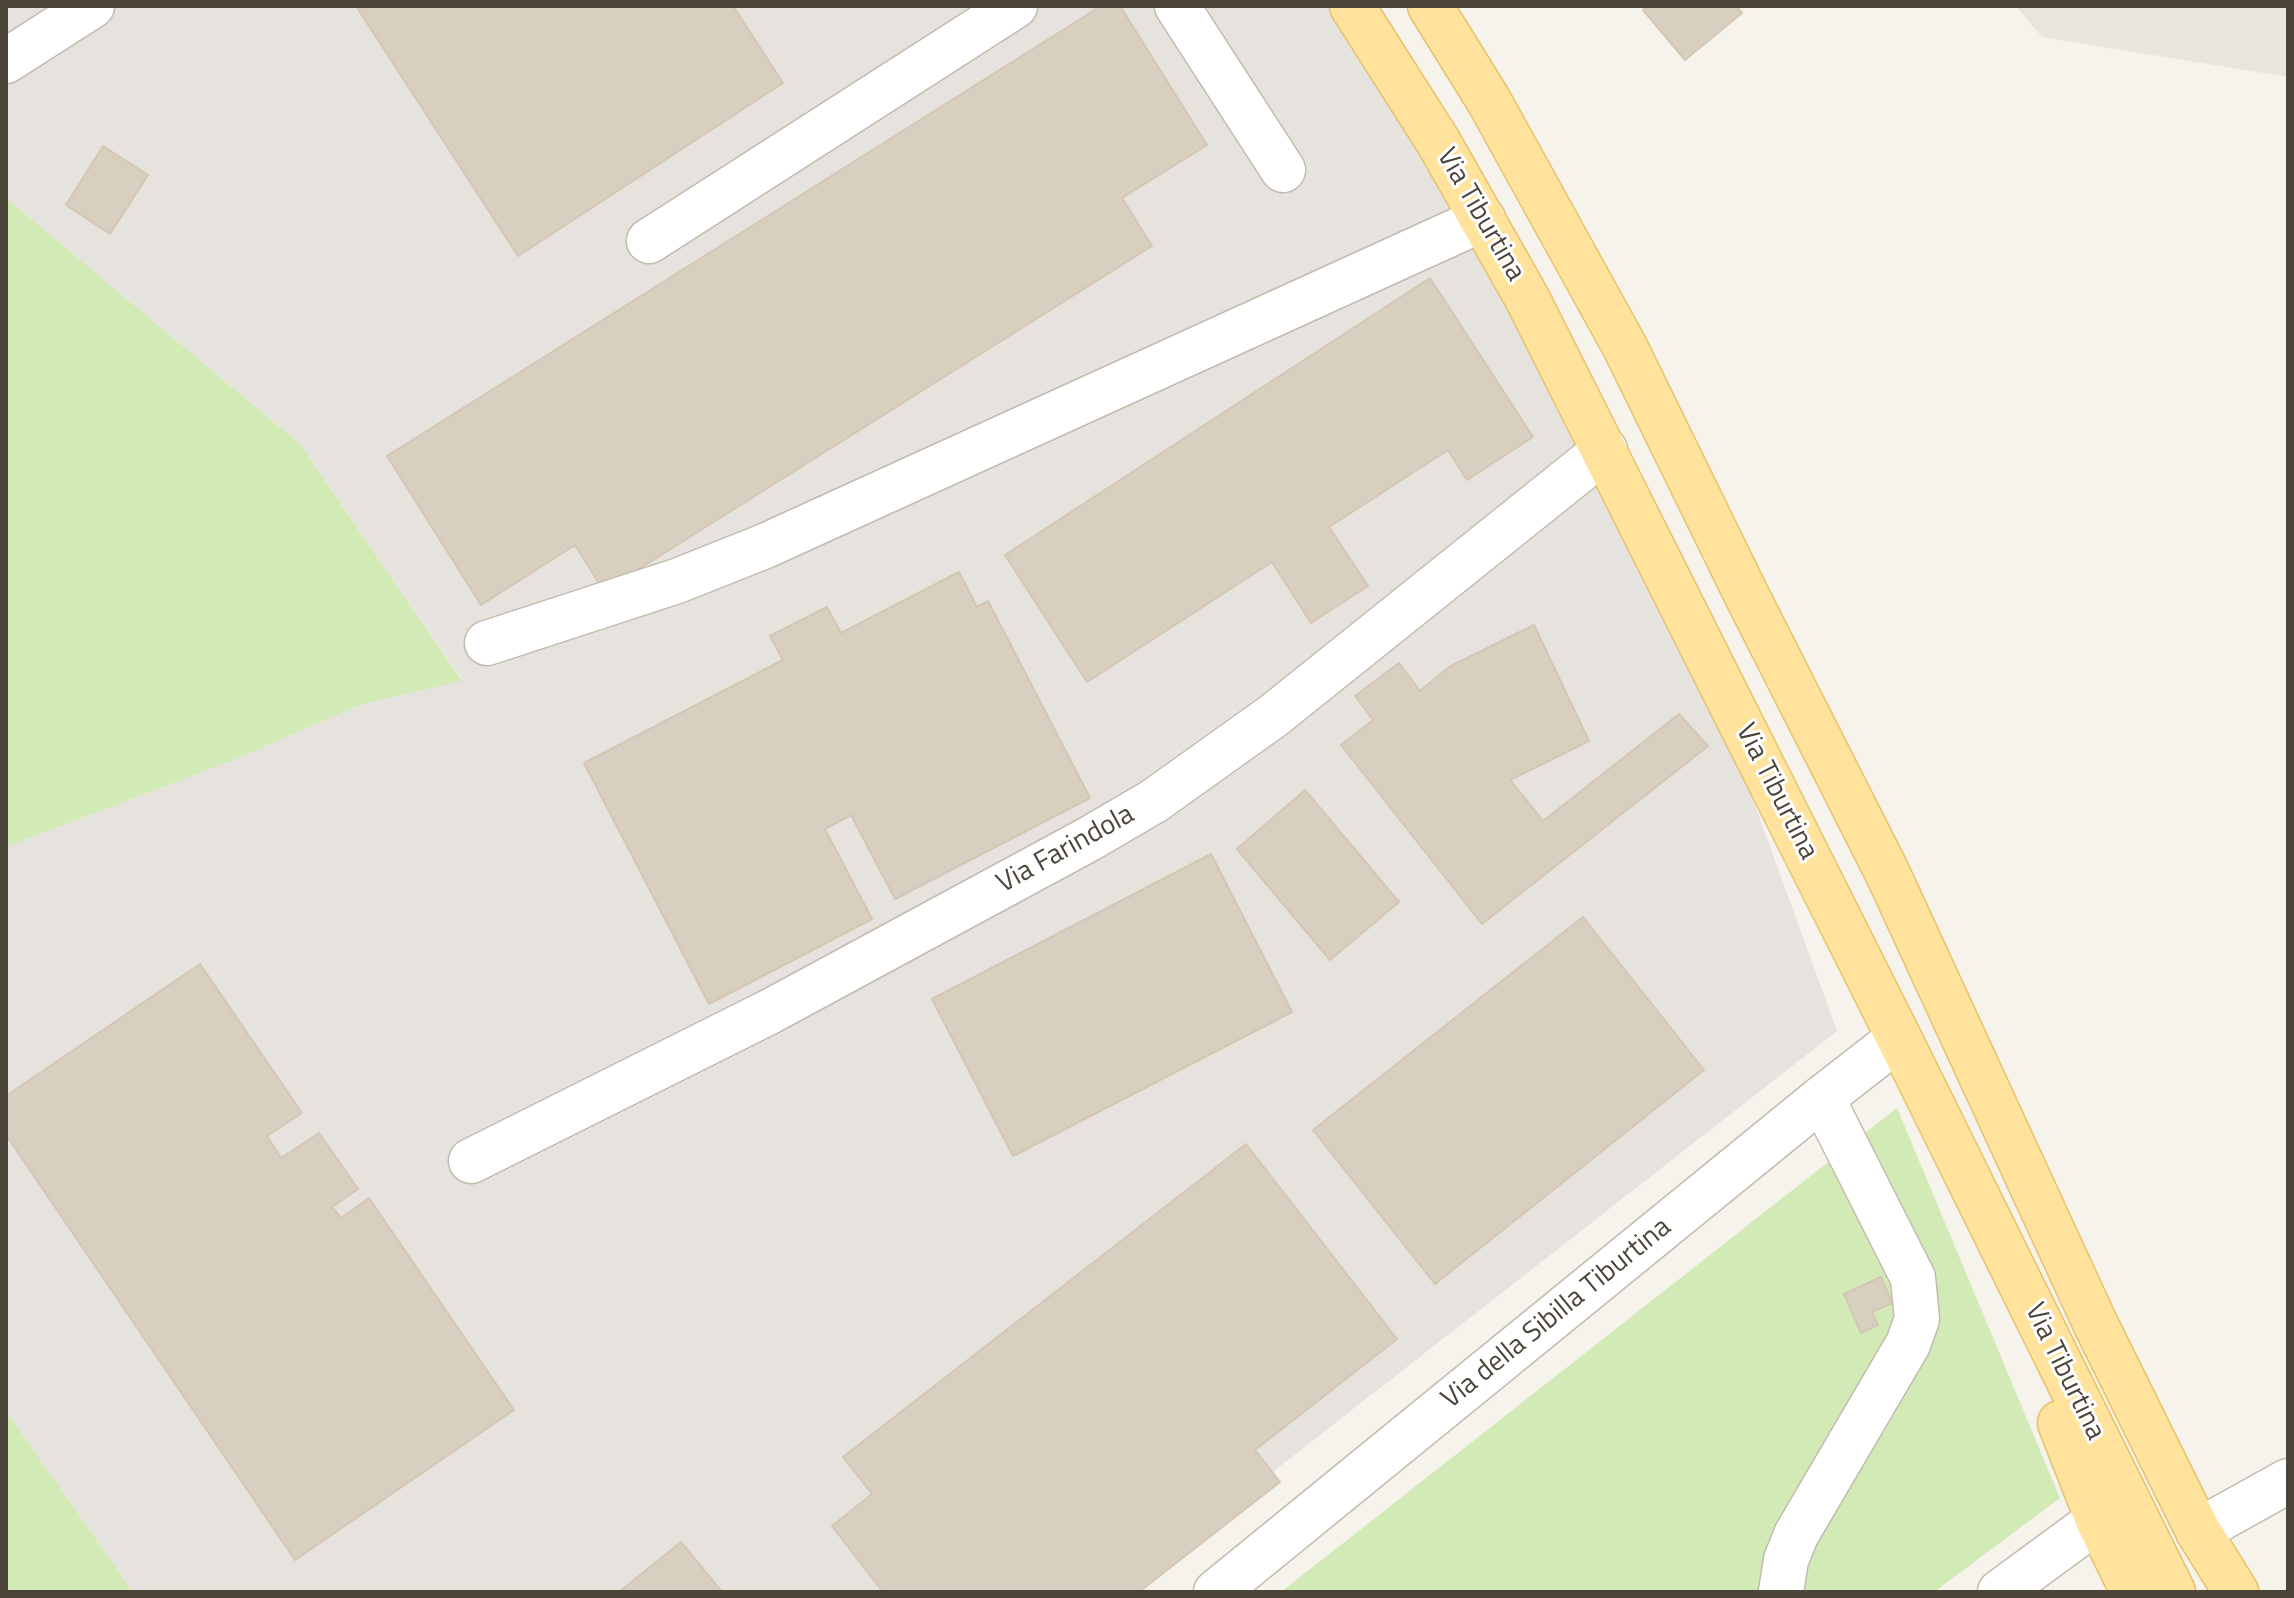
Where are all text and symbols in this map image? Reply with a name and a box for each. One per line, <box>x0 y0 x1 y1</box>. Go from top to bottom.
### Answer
street label: Via Tiburtina <box>1429 143 1531 287</box>
street label: Via Tiburtina <box>1727 719 1825 865</box>
street label: Via Farindola <box>992 799 1140 901</box>
street label: Via della Sibilla Tiburtina <box>1436 1211 1678 1417</box>
street label: Via Tiburtina <box>2017 1298 2111 1446</box>

